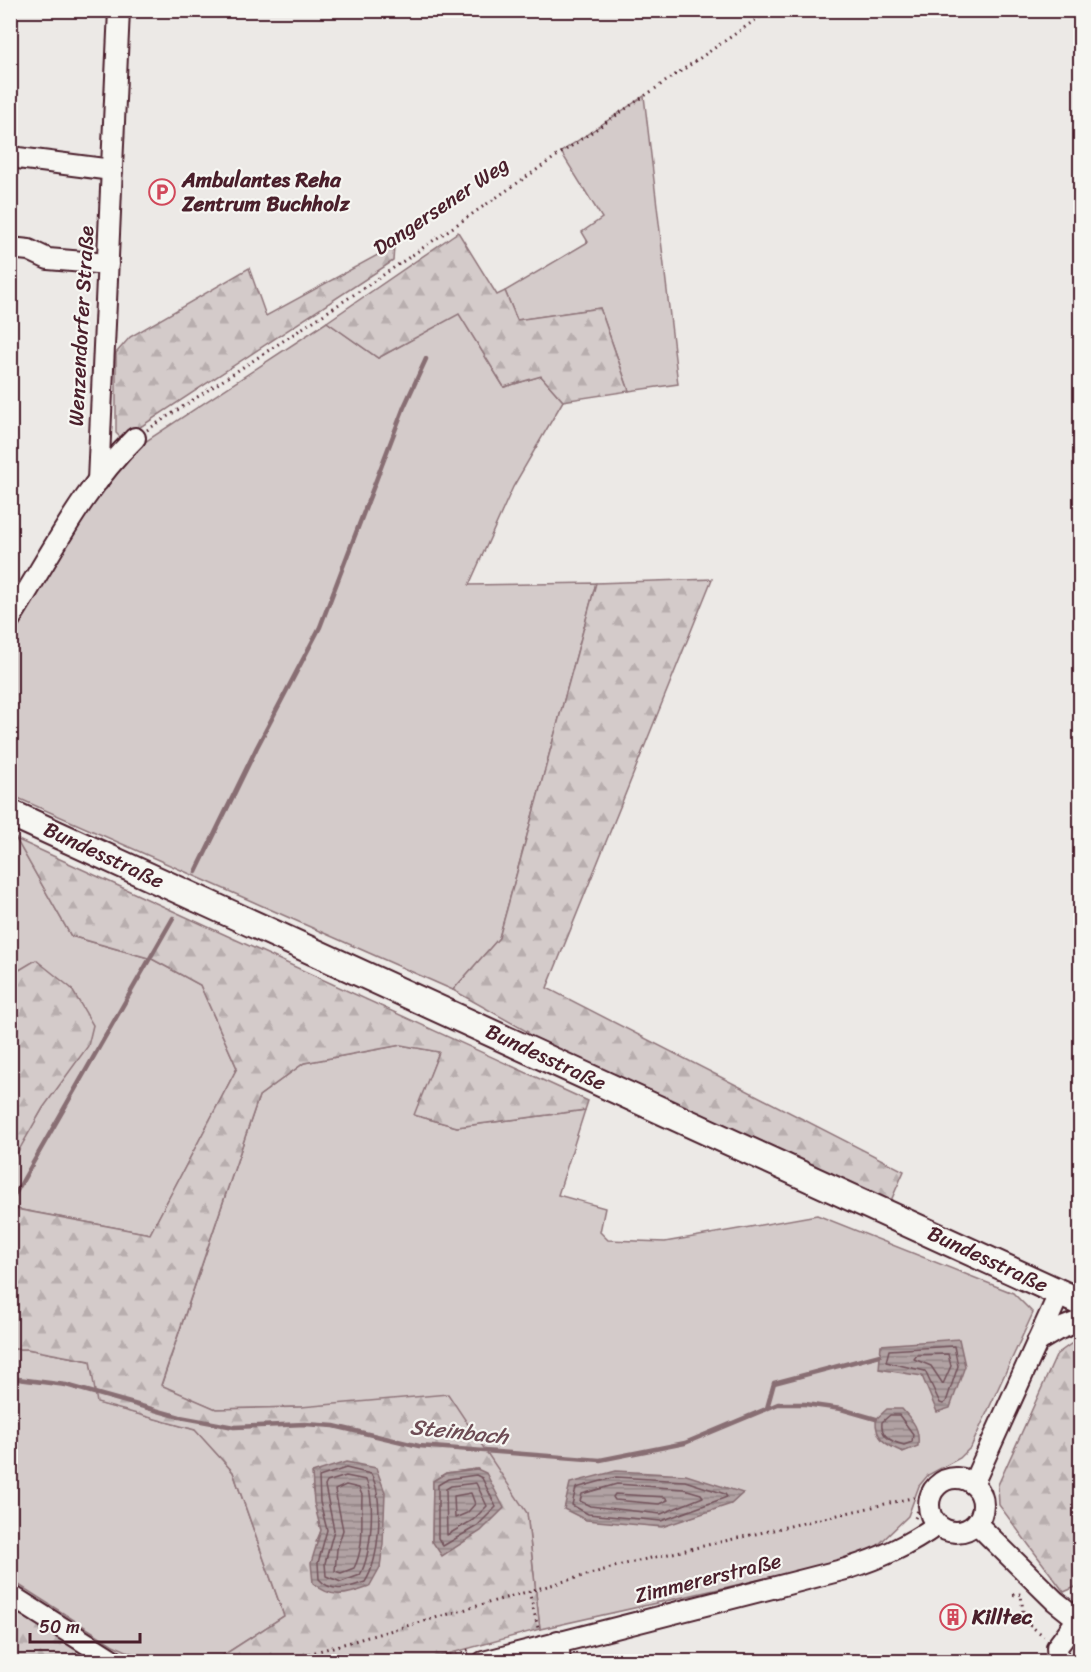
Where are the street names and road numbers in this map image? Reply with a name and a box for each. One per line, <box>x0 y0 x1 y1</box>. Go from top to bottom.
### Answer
street label: Dangersener Weg <box>365 146 517 266</box>
street label: Wenzendorfer Straße <box>57 225 105 427</box>
street label: Bundesstraße <box>37 810 171 900</box>
street label: Bundesstraße <box>479 1012 613 1102</box>
street label: Bundesstraße <box>921 1214 1055 1304</box>
street label: Zimmererstraße <box>631 1541 786 1615</box>

